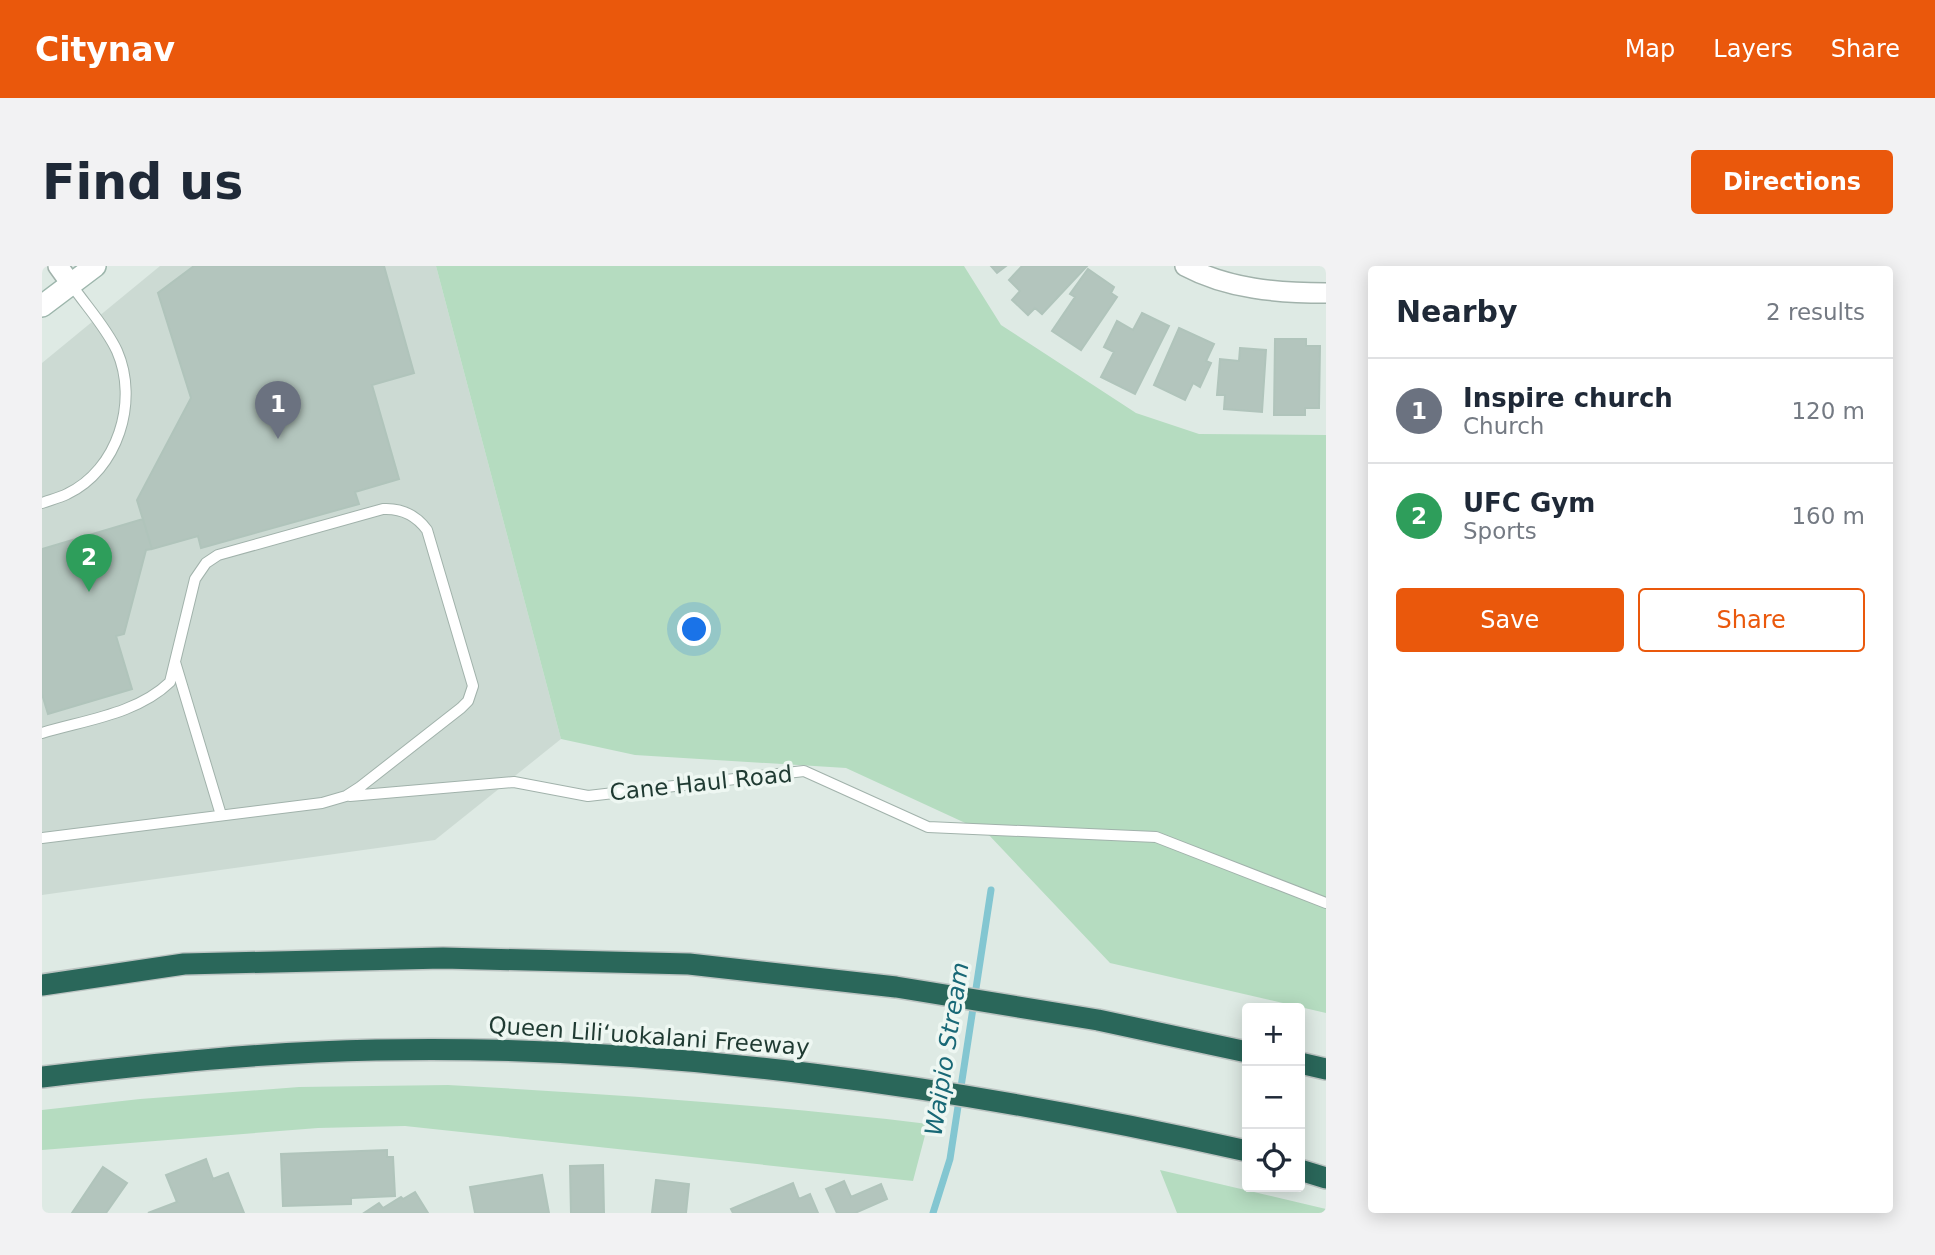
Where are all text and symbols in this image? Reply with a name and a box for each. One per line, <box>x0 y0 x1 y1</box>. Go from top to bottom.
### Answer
text: Citynav <box>35 30 175 69</box>
text: Map <box>1625 35 1675 63</box>
text: Layers <box>1713 35 1793 63</box>
text: Share <box>1831 35 1900 63</box>
button: Directions <box>1691 150 1893 214</box>
text: Find us <box>42 154 243 211</box>
text: Nearby <box>1396 294 1518 329</box>
text: 2 results <box>1766 299 1865 325</box>
pin: 1 <box>255 381 301 439</box>
text: Inspire church <box>1463 383 1673 413</box>
text: 1 <box>1411 398 1427 424</box>
text: 120 m <box>1791 398 1865 424</box>
text: Church <box>1463 413 1544 439</box>
text: UFC Gym <box>1463 488 1595 518</box>
text: 2 <box>1411 503 1427 529</box>
text: 160 m <box>1791 503 1865 529</box>
text: Sports <box>1463 518 1537 544</box>
pin: 2 <box>66 534 112 592</box>
button: Save <box>1396 588 1624 652</box>
button: Share <box>1638 588 1865 652</box>
your location <box>677 612 711 646</box>
street label: Cane Haul Road <box>608 760 794 806</box>
water label: Waipio Stream <box>919 960 975 1138</box>
map controls <box>1242 1003 1305 1192</box>
button: + <box>1242 1003 1305 1066</box>
street label: Queen Liliʻuokalani Freeway <box>488 1012 810 1060</box>
button: − <box>1242 1066 1305 1129</box>
button: locate <box>1242 1129 1305 1192</box>

